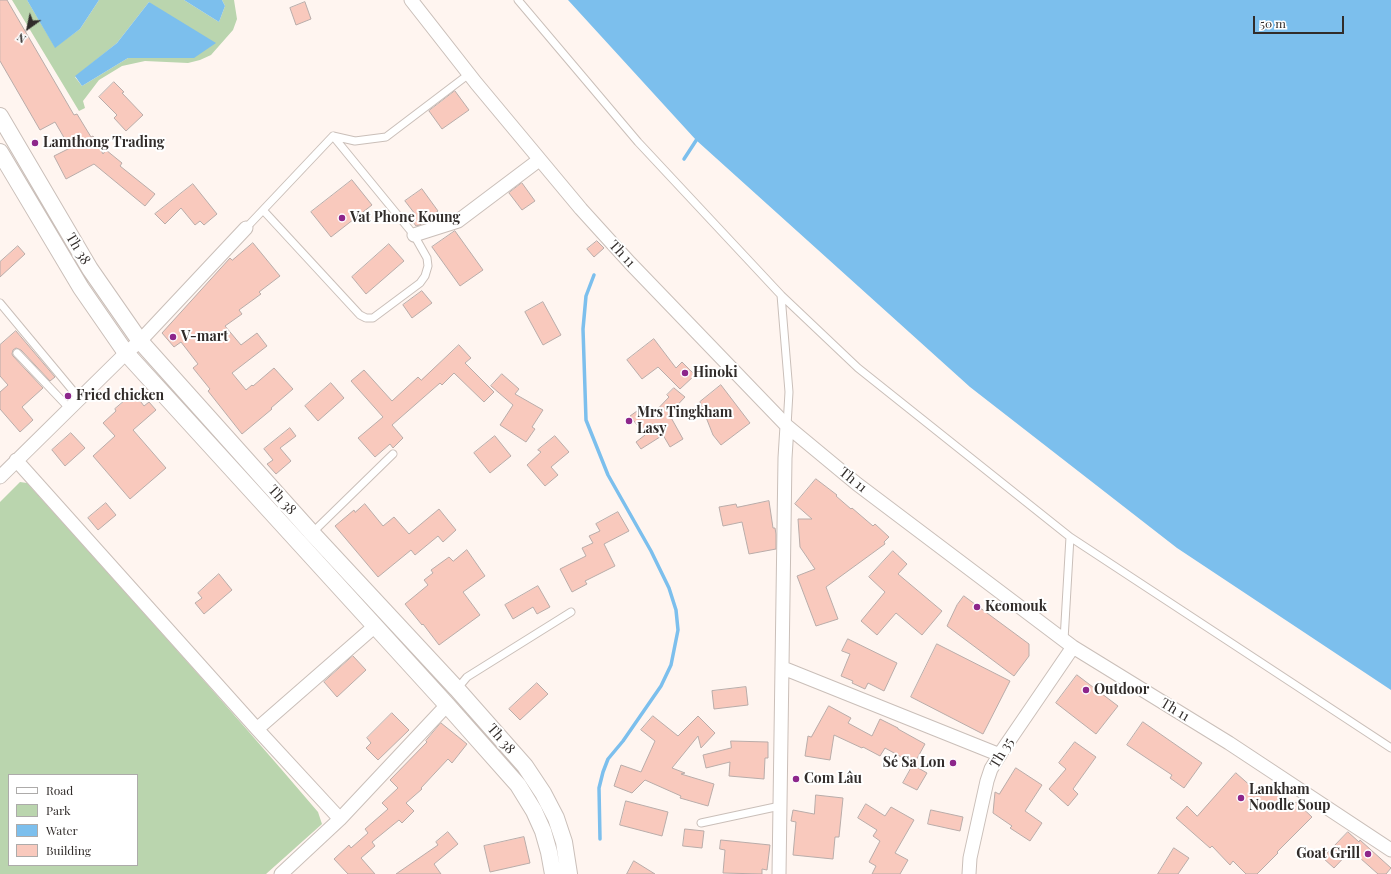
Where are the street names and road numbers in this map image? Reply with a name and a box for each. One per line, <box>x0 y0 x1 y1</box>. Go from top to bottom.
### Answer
street label: Th 38 <box>62 230 94 268</box>
street label: Th 11 <box>605 237 639 271</box>
street label: Th 11 <box>836 464 870 496</box>
street label: Th 38 <box>264 482 300 518</box>
street label: Th 11 <box>1158 695 1192 725</box>
street label: Th 38 <box>484 721 518 757</box>
street label: Th 35 <box>986 735 1018 771</box>

